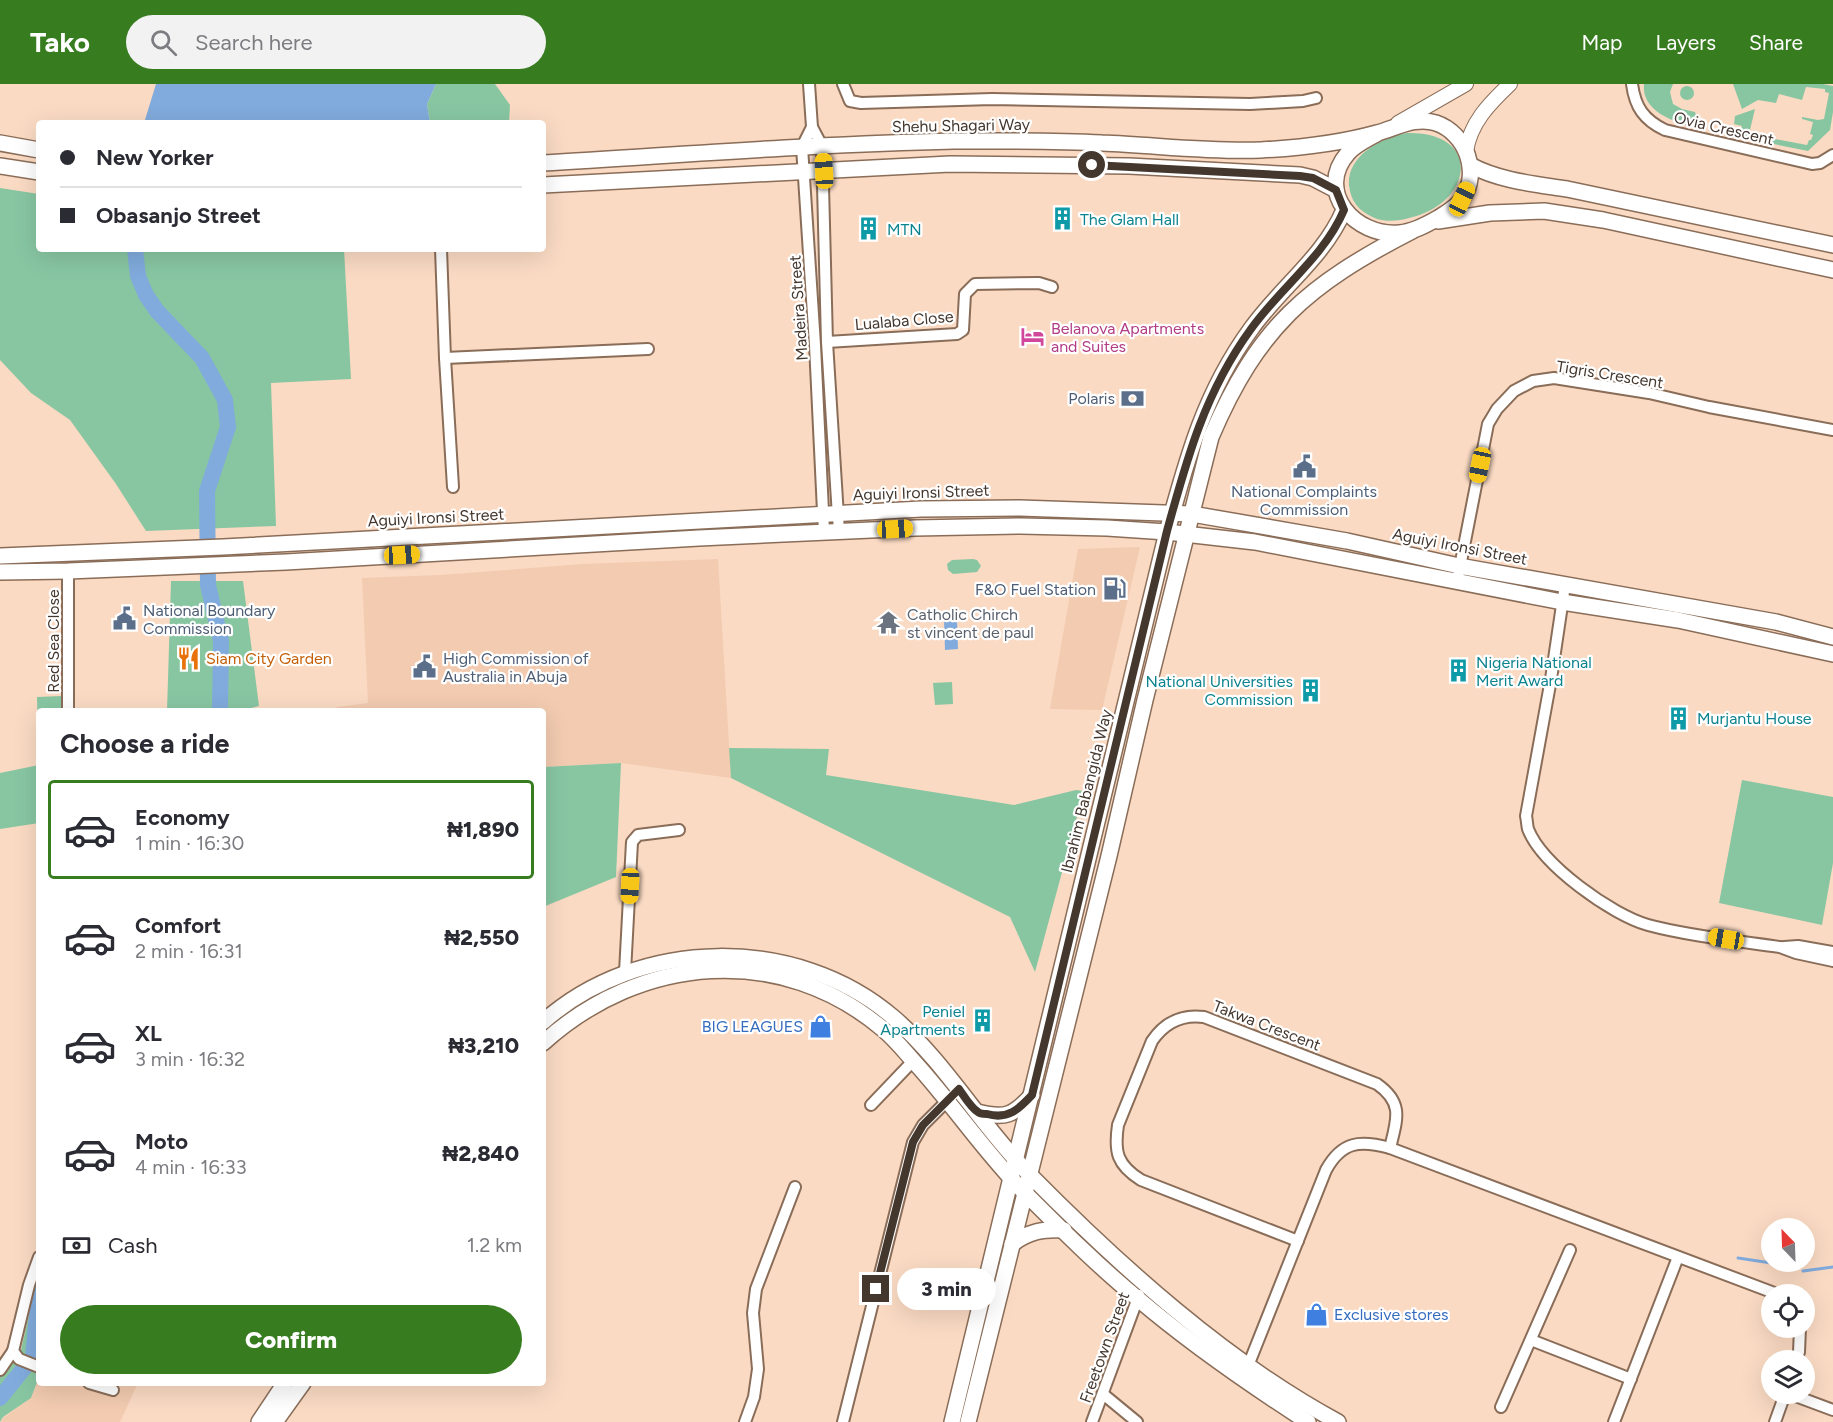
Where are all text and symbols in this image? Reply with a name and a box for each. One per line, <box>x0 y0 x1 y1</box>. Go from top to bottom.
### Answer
search box <box>126 15 546 69</box>
text: Tako <box>30 25 90 59</box>
icon: search <box>147 26 180 59</box>
text: Search here <box>195 29 313 56</box>
text: Map <box>1582 30 1622 55</box>
text: Layers <box>1655 30 1716 55</box>
text: Share <box>1749 30 1803 55</box>
street label: Ovia Crescent <box>1672 108 1776 149</box>
street label: Shehu Shagari Way <box>892 115 1031 136</box>
text: New Yorker <box>96 144 214 171</box>
route start <box>1078 151 1105 178</box>
car <box>814 153 834 189</box>
car <box>1446 179 1478 219</box>
text: Obasanjo Street <box>96 202 261 229</box>
building icon: The Glam Hall <box>1049 206 1075 232</box>
place label: The Glam Hall <box>1080 210 1179 229</box>
building icon: MTN <box>856 216 882 242</box>
place label: MTN <box>887 220 922 239</box>
street label: Madeira Street <box>785 255 812 361</box>
street label: Lualaba Close <box>854 307 954 334</box>
place label: Belanova Apartments and Suites <box>1051 319 1204 356</box>
hotel icon: Belanova Apartments and Suites <box>1020 324 1046 350</box>
street label: Tigris Crescent <box>1555 357 1665 392</box>
bank icon: Polaris <box>1120 385 1146 411</box>
place label: Polaris <box>1068 389 1115 408</box>
car <box>1467 446 1493 484</box>
public building icon: National Complaints Commission <box>1291 453 1317 479</box>
street label: Aguiyi Ironsi Street <box>852 481 990 504</box>
place label: National Complaints Commission <box>1231 482 1377 519</box>
street label: Aguiyi Ironsi Street <box>367 504 505 531</box>
car <box>877 519 913 539</box>
street label: Aguiyi Ironsi Street <box>1391 524 1529 569</box>
car <box>384 545 420 565</box>
fuel station icon: F&O Fuel Station <box>1101 576 1127 602</box>
place label: F&O Fuel Station <box>975 580 1096 599</box>
street label: Red Sea Close <box>44 589 63 693</box>
place label: National Boundary Commission <box>143 601 276 638</box>
place label: Catholic Chirch st vincent de paul <box>907 605 1034 642</box>
public building icon: National Boundary Commission <box>112 606 138 632</box>
temple icon: Catholic Chirch st vincent de paul <box>876 610 902 636</box>
restaurant icon: Siam City Garden <box>175 645 201 671</box>
place label: Siam City Garden <box>206 649 332 668</box>
place label: High Commission of Australia in Abuja <box>443 649 589 686</box>
place label: Nigeria National Merit Award <box>1476 653 1592 690</box>
public building icon: High Commission of Australia in Abuja <box>412 654 438 680</box>
building icon: Nigeria National Merit Award <box>1445 658 1471 684</box>
place label: National Universities Commission <box>1146 672 1293 709</box>
building icon: National Universities Commission <box>1298 677 1324 703</box>
building icon: Murjantu House <box>1666 705 1692 731</box>
street label: Ibrahim Babangida Way <box>1057 707 1116 875</box>
place label: Murjantu House <box>1697 709 1812 728</box>
text: Choose a ride <box>60 727 229 760</box>
icon: car <box>63 803 117 857</box>
text: Economy <box>135 804 230 831</box>
text: ₦1,890 <box>447 816 519 843</box>
text: 1 min · 16:30 <box>135 831 244 855</box>
car <box>620 868 640 904</box>
icon: car <box>63 911 117 965</box>
text: Comfort <box>135 912 221 939</box>
text: ₦2,550 <box>444 924 519 951</box>
car <box>1707 927 1745 951</box>
text: 2 min · 16:31 <box>135 939 243 963</box>
street label: Takwa Crescent <box>1210 996 1323 1055</box>
place label: Peniel Apartments <box>880 1002 965 1039</box>
building icon: Peniel Apartments <box>970 1007 996 1033</box>
shop icon: BIG LEAGUES <box>808 1013 834 1039</box>
place label: BIG LEAGUES <box>702 1017 803 1036</box>
icon: car <box>63 1019 117 1073</box>
text: XL <box>135 1020 162 1047</box>
text: ₦3,210 <box>448 1032 519 1059</box>
text: 3 min · 16:32 <box>135 1047 245 1071</box>
icon: car <box>63 1127 117 1181</box>
text: Moto <box>135 1128 188 1155</box>
text: ₦2,840 <box>442 1140 519 1167</box>
text: 4 min · 16:33 <box>135 1155 247 1179</box>
north arrow <box>1761 1218 1815 1272</box>
map controls <box>1761 1218 1815 1404</box>
icon: cash <box>60 1229 93 1262</box>
text: Cash <box>108 1232 158 1259</box>
text: 1.2 km <box>467 1233 522 1257</box>
callout: 3 min <box>897 1268 996 1310</box>
route end <box>862 1275 889 1302</box>
text: 3 min <box>921 1277 972 1301</box>
button: locate <box>1761 1284 1815 1338</box>
street label: Freetown Street <box>1076 1289 1133 1405</box>
shop icon: Exclusive stores <box>1303 1301 1329 1327</box>
button: Confirm <box>60 1305 522 1374</box>
place label: Exclusive stores <box>1334 1305 1448 1324</box>
button: layers <box>1761 1350 1815 1404</box>

